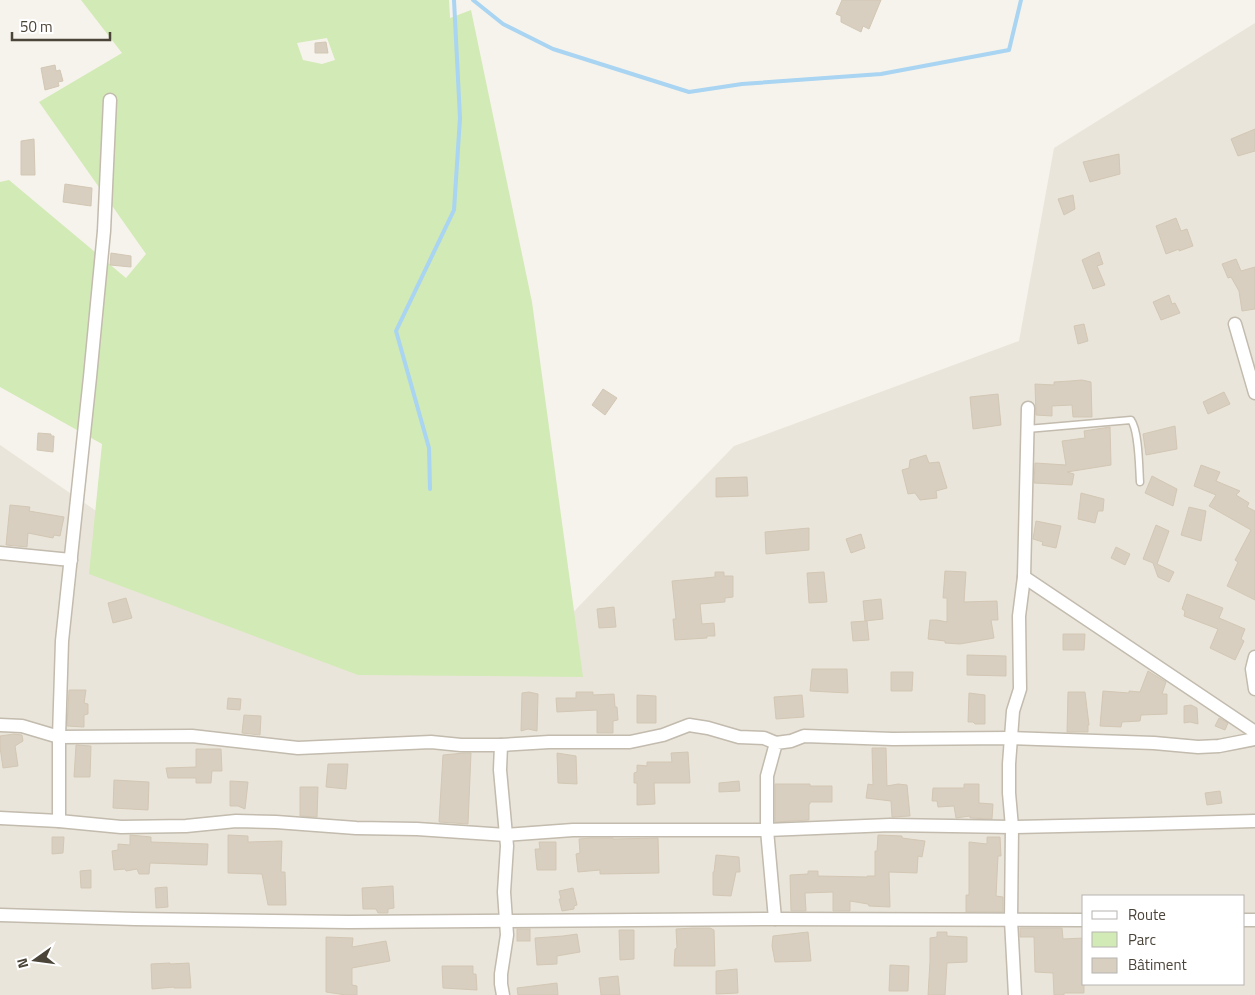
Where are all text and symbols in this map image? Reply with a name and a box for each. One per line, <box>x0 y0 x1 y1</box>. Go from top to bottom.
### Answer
scale bar <box>12 10 110 42</box>
text: 50 m <box>20 15 53 38</box>
legend <box>1082 895 1245 985</box>
text: Route <box>1128 903 1166 926</box>
text: Parc <box>1128 928 1156 951</box>
north arrow <box>10 935 60 985</box>
text: Bâtiment <box>1128 953 1187 976</box>
text: N <box>11 956 33 971</box>

